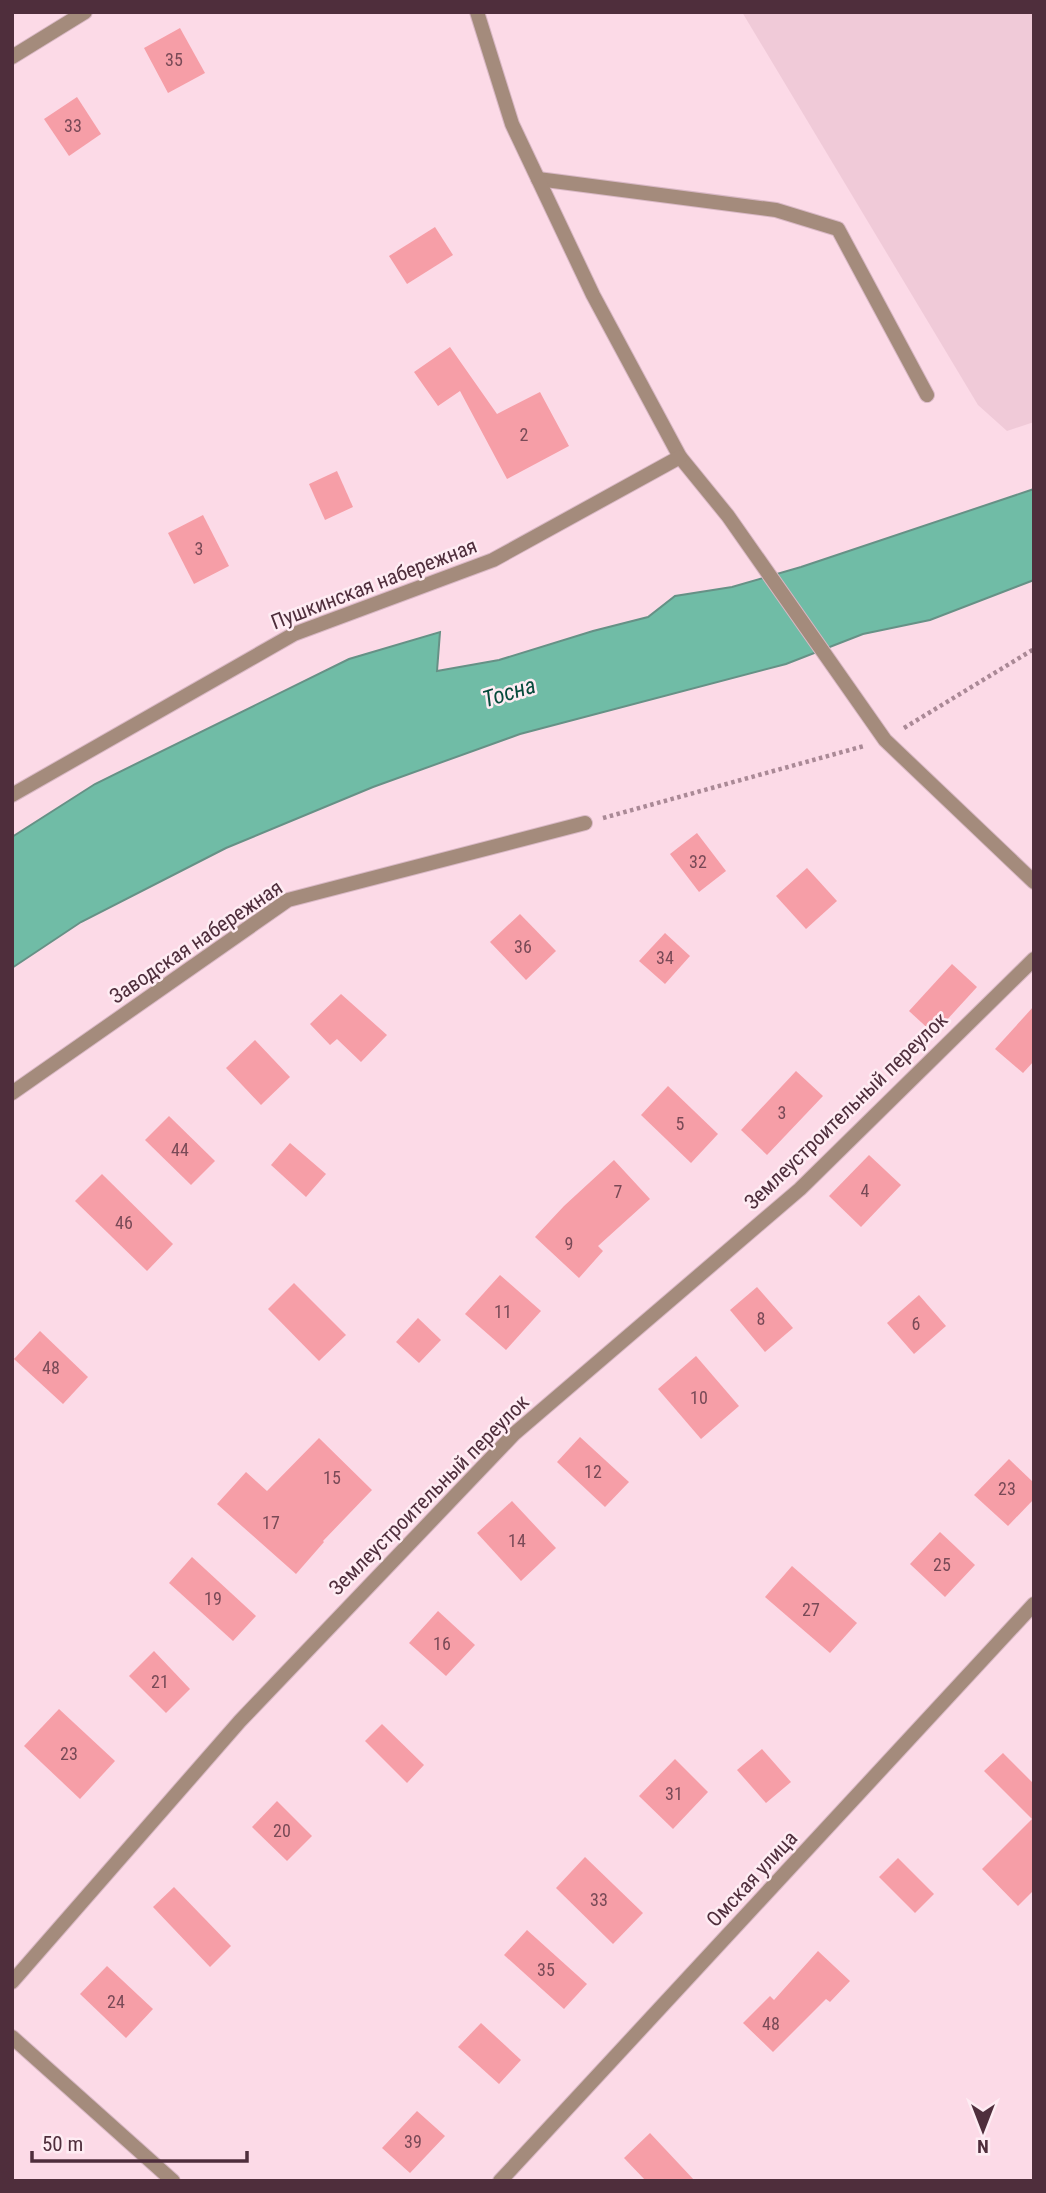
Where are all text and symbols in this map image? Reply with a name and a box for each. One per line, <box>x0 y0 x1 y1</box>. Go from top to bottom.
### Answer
house number: 35 <box>165 49 183 70</box>
house number: 33 <box>64 115 82 136</box>
house number: 2 <box>520 424 529 445</box>
street label: Пушкинская набережная <box>268 534 480 634</box>
house number: 3 <box>195 538 203 559</box>
water label: Тосна <box>479 672 539 713</box>
house number: 32 <box>689 851 707 872</box>
street label: Заводская набережная <box>105 875 287 1009</box>
house number: 36 <box>514 936 532 957</box>
house number: 34 <box>656 947 674 968</box>
street label: Землеустроительный переулок <box>739 1008 953 1214</box>
house number: 3 <box>778 1102 786 1123</box>
house number: 5 <box>676 1113 685 1134</box>
house number: 44 <box>171 1139 189 1160</box>
house number: 4 <box>861 1180 870 1201</box>
house number: 7 <box>614 1181 623 1202</box>
house number: 46 <box>115 1212 133 1233</box>
house number: 9 <box>565 1233 573 1254</box>
house number: 11 <box>494 1301 512 1322</box>
house number: 8 <box>757 1308 765 1329</box>
house number: 6 <box>912 1313 920 1334</box>
house number: 48 <box>42 1357 60 1378</box>
house number: 10 <box>690 1387 708 1408</box>
street label: Землеустроительный переулок <box>324 1390 534 1600</box>
house number: 12 <box>584 1461 602 1482</box>
house number: 15 <box>323 1467 341 1488</box>
house number: 23 <box>998 1478 1016 1499</box>
house number: 17 <box>262 1512 280 1533</box>
house number: 14 <box>508 1530 526 1551</box>
house number: 25 <box>933 1554 951 1575</box>
house number: 19 <box>204 1588 222 1609</box>
house number: 27 <box>802 1599 820 1620</box>
house number: 16 <box>433 1633 451 1654</box>
house number: 21 <box>151 1671 169 1692</box>
house number: 23 <box>60 1743 78 1764</box>
house number: 31 <box>665 1783 683 1804</box>
house number: 20 <box>273 1820 291 1841</box>
street label: Омская улица <box>702 1826 802 1932</box>
house number: 33 <box>590 1889 608 1910</box>
house number: 35 <box>537 1959 555 1980</box>
house number: 24 <box>107 1991 125 2012</box>
house number: 48 <box>762 2013 780 2034</box>
north arrow <box>948 2095 1018 2165</box>
scale bar <box>32 2120 247 2164</box>
house number: 39 <box>404 2131 422 2152</box>
text: 50 m <box>42 2132 83 2156</box>
text: N <box>977 2135 989 2158</box>

